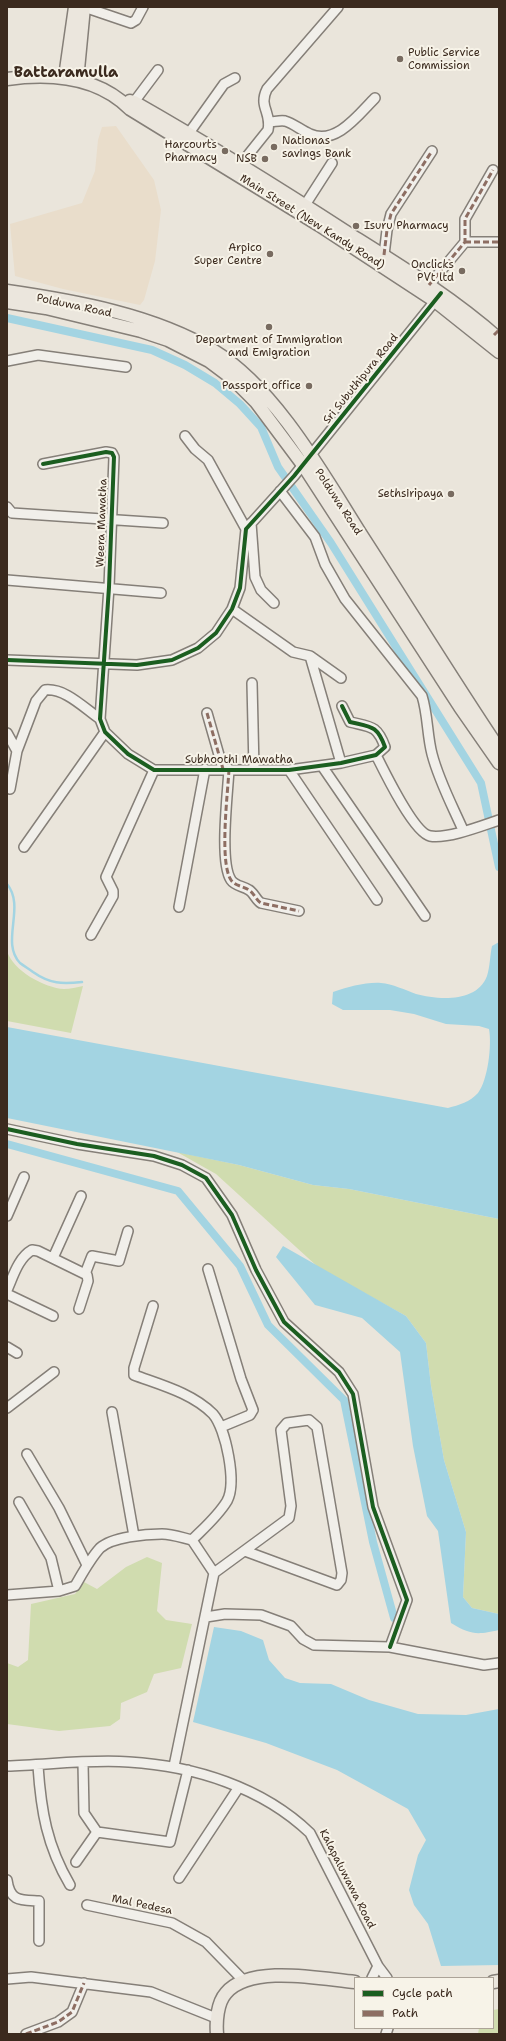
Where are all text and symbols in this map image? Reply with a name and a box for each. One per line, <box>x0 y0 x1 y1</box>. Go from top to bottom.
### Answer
place label: Public Service Commission <box>408 46 480 72</box>
marker: Public Service Commission <box>395 54 405 64</box>
district label: Battaramulla <box>14 64 118 82</box>
place label: Nationas savings Bank <box>282 134 351 160</box>
place label: Harcourts Pharmacy <box>164 138 217 164</box>
marker: Nationas savings Bank <box>269 142 279 152</box>
marker: Harcourts Pharmacy <box>220 146 230 156</box>
place label: NSB <box>236 152 257 166</box>
marker: NSB <box>260 154 270 164</box>
street label: Main Street (New Kandy Road) <box>237 172 387 272</box>
place label: Isuru Pharmacy <box>364 219 449 233</box>
marker: Isuru Pharmacy <box>351 221 361 231</box>
place label: Arpico Super Centre <box>194 241 262 267</box>
marker: Arpico Super Centre <box>265 249 275 259</box>
place label: Onclicks PVt ltd <box>411 258 454 284</box>
marker: Onclicks PVt ltd <box>457 266 467 276</box>
street label: Polduwa Road <box>35 292 113 320</box>
marker: Department of Immigration and Emigration <box>264 322 274 332</box>
street label: Sri Subuthipura Road <box>321 331 401 427</box>
place label: Department of Immigration and Emigration <box>195 333 343 359</box>
place label: Passport office <box>222 379 301 393</box>
marker: Passport office <box>304 381 314 391</box>
street label: Polduwa Road <box>312 466 364 538</box>
street label: Weera Mawatha <box>94 478 110 568</box>
place label: Sethsiripaya <box>378 487 443 501</box>
marker: Sethsiripaya <box>446 489 456 499</box>
street label: Subhoothi Mawatha <box>185 753 293 767</box>
street label: Kalapaluwawa Road <box>316 1827 378 1931</box>
street label: Mal Pedesa <box>111 1892 173 1918</box>
legend <box>354 1977 494 2029</box>
text: Cycle path <box>392 1985 453 2001</box>
text: Path <box>392 2005 418 2021</box>

